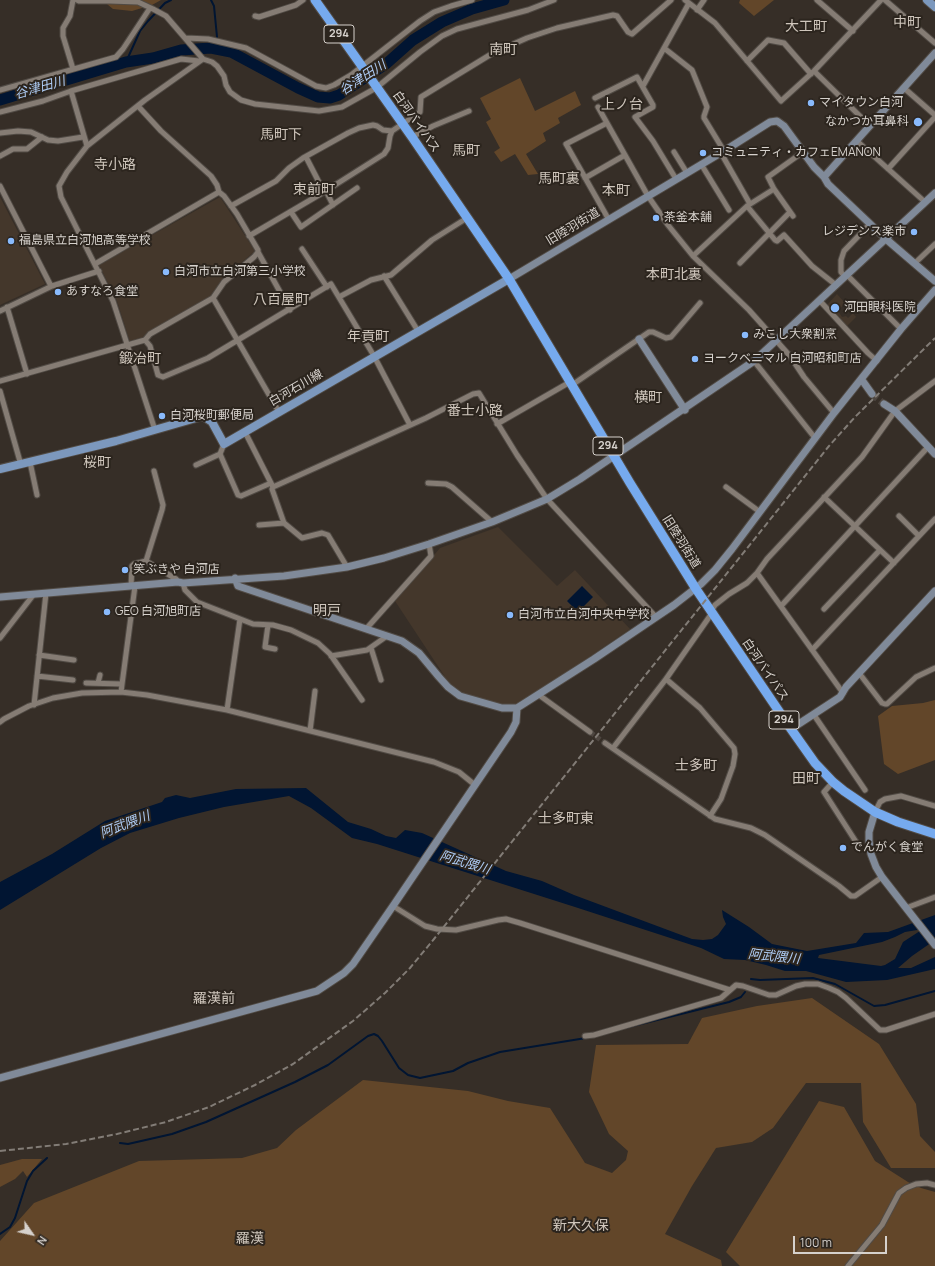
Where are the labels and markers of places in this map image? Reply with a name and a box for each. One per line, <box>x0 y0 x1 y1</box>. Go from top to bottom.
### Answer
place label: マイタウン白河 <box>819 96 903 110</box>
marker: マイタウン白河 <box>806 98 816 108</box>
place label: なかつか耳鼻科 <box>825 115 909 129</box>
marker: なかつか耳鼻科 <box>912 116 924 128</box>
place label: コミュニティ・カフェEMANON <box>711 146 881 160</box>
marker: コミュニティ・カフェEMANON <box>698 148 708 158</box>
place label: 茶釜本舗 <box>664 211 712 225</box>
marker: 茶釜本舗 <box>651 213 661 223</box>
place label: レジデンス楽市 <box>822 225 906 239</box>
marker: レジデンス楽市 <box>909 227 919 237</box>
place label: 福島県立白河旭高等学校 <box>19 234 151 248</box>
marker: 福島県立白河旭高等学校 <box>6 236 16 246</box>
place label: 白河市立白河第三小学校 <box>174 265 306 279</box>
marker: 白河市立白河第三小学校 <box>161 267 171 277</box>
place label: あすなろ食堂 <box>66 285 138 299</box>
marker: あすなろ食堂 <box>53 287 63 297</box>
place label: 河田眼科医院 <box>844 301 916 315</box>
marker: 河田眼科医院 <box>829 302 841 314</box>
place label: みこし大衆割烹 <box>753 328 837 342</box>
marker: みこし大衆割烹 <box>740 330 750 340</box>
place label: ヨークベニマル 白河昭和町店 <box>703 352 861 366</box>
marker: ヨークベニマル 白河昭和町店 <box>690 354 700 364</box>
place label: 白河桜町郵便局 <box>170 409 254 423</box>
marker: 白河桜町郵便局 <box>157 411 167 421</box>
place label: 笑ぶきや 白河店 <box>133 563 219 577</box>
marker: 笑ぶきや 白河店 <box>120 565 130 575</box>
place label: GEO 白河旭町店 <box>115 605 201 619</box>
marker: GEO 白河旭町店 <box>102 607 112 617</box>
place label: 白河市立白河中央中学校 <box>518 608 650 622</box>
marker: 白河市立白河中央中学校 <box>505 610 515 620</box>
place label: でんがく食堂 <box>851 841 923 855</box>
marker: でんがく食堂 <box>838 843 848 853</box>

